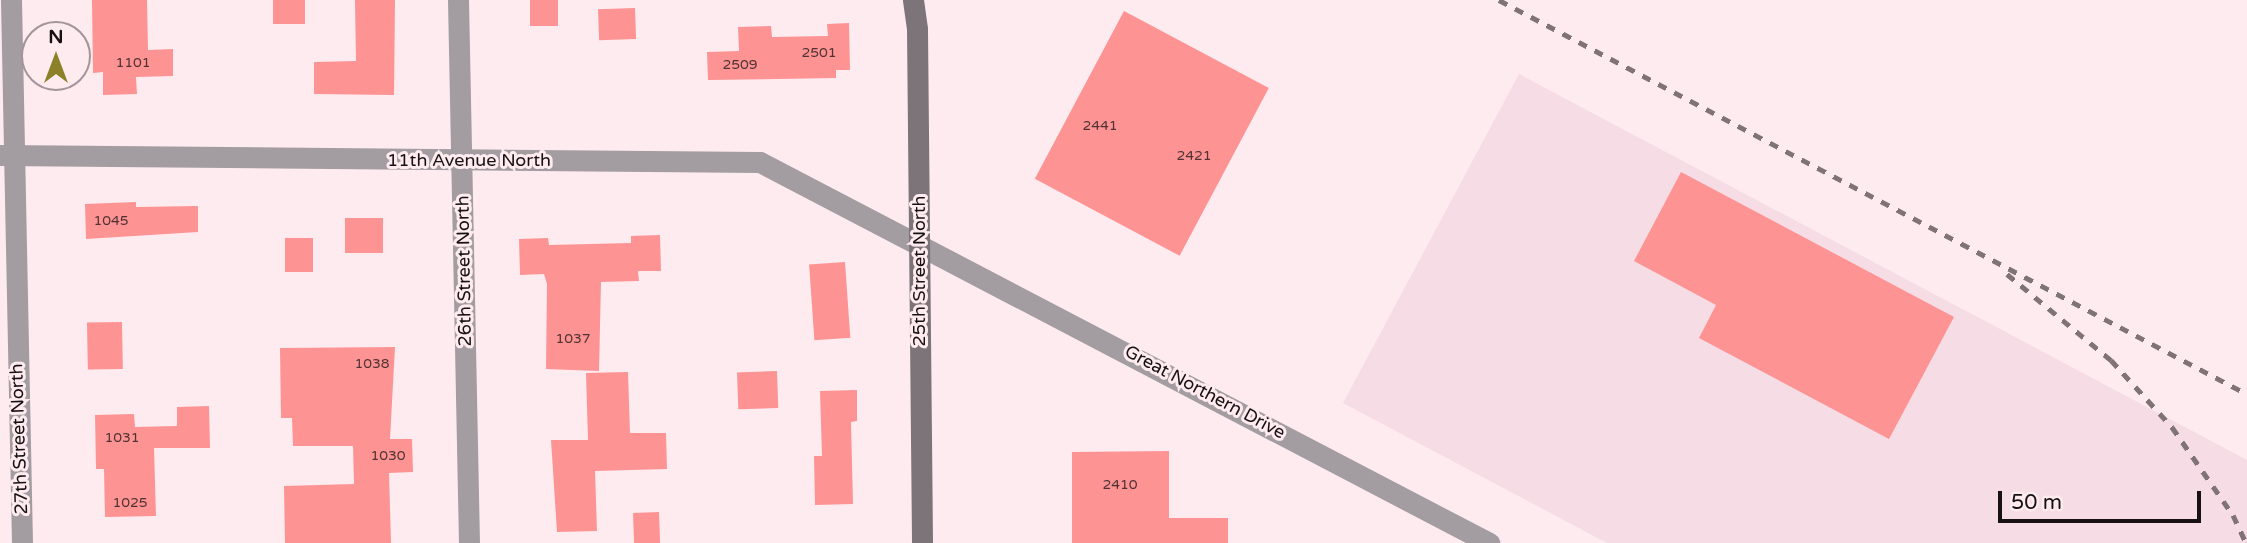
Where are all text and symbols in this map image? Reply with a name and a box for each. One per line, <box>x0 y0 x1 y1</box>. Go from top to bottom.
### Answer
north arrow <box>21 21 91 91</box>
text: N <box>48 26 64 48</box>
house number: 2501 <box>801 45 837 61</box>
house number: 1101 <box>115 55 151 71</box>
house number: 2509 <box>722 57 758 73</box>
house number: 2441 <box>1082 118 1118 134</box>
house number: 2421 <box>1176 148 1212 164</box>
street label: 11th Avenue North <box>387 149 551 171</box>
street label: 26th Street North <box>452 195 476 347</box>
street label: 25th Street North <box>908 195 930 347</box>
house number: 1045 <box>93 213 129 229</box>
house number: 1037 <box>555 331 591 347</box>
street label: Great Northern Drive <box>1121 340 1289 444</box>
house number: 1038 <box>354 356 390 372</box>
street label: 27th Street North <box>6 363 32 515</box>
house number: 1031 <box>104 430 140 446</box>
house number: 1030 <box>370 448 406 464</box>
scale bar <box>2002 476 2205 520</box>
house number: 2410 <box>1102 477 1138 493</box>
text: 50 m <box>2011 490 2062 515</box>
house number: 1025 <box>112 495 148 511</box>

